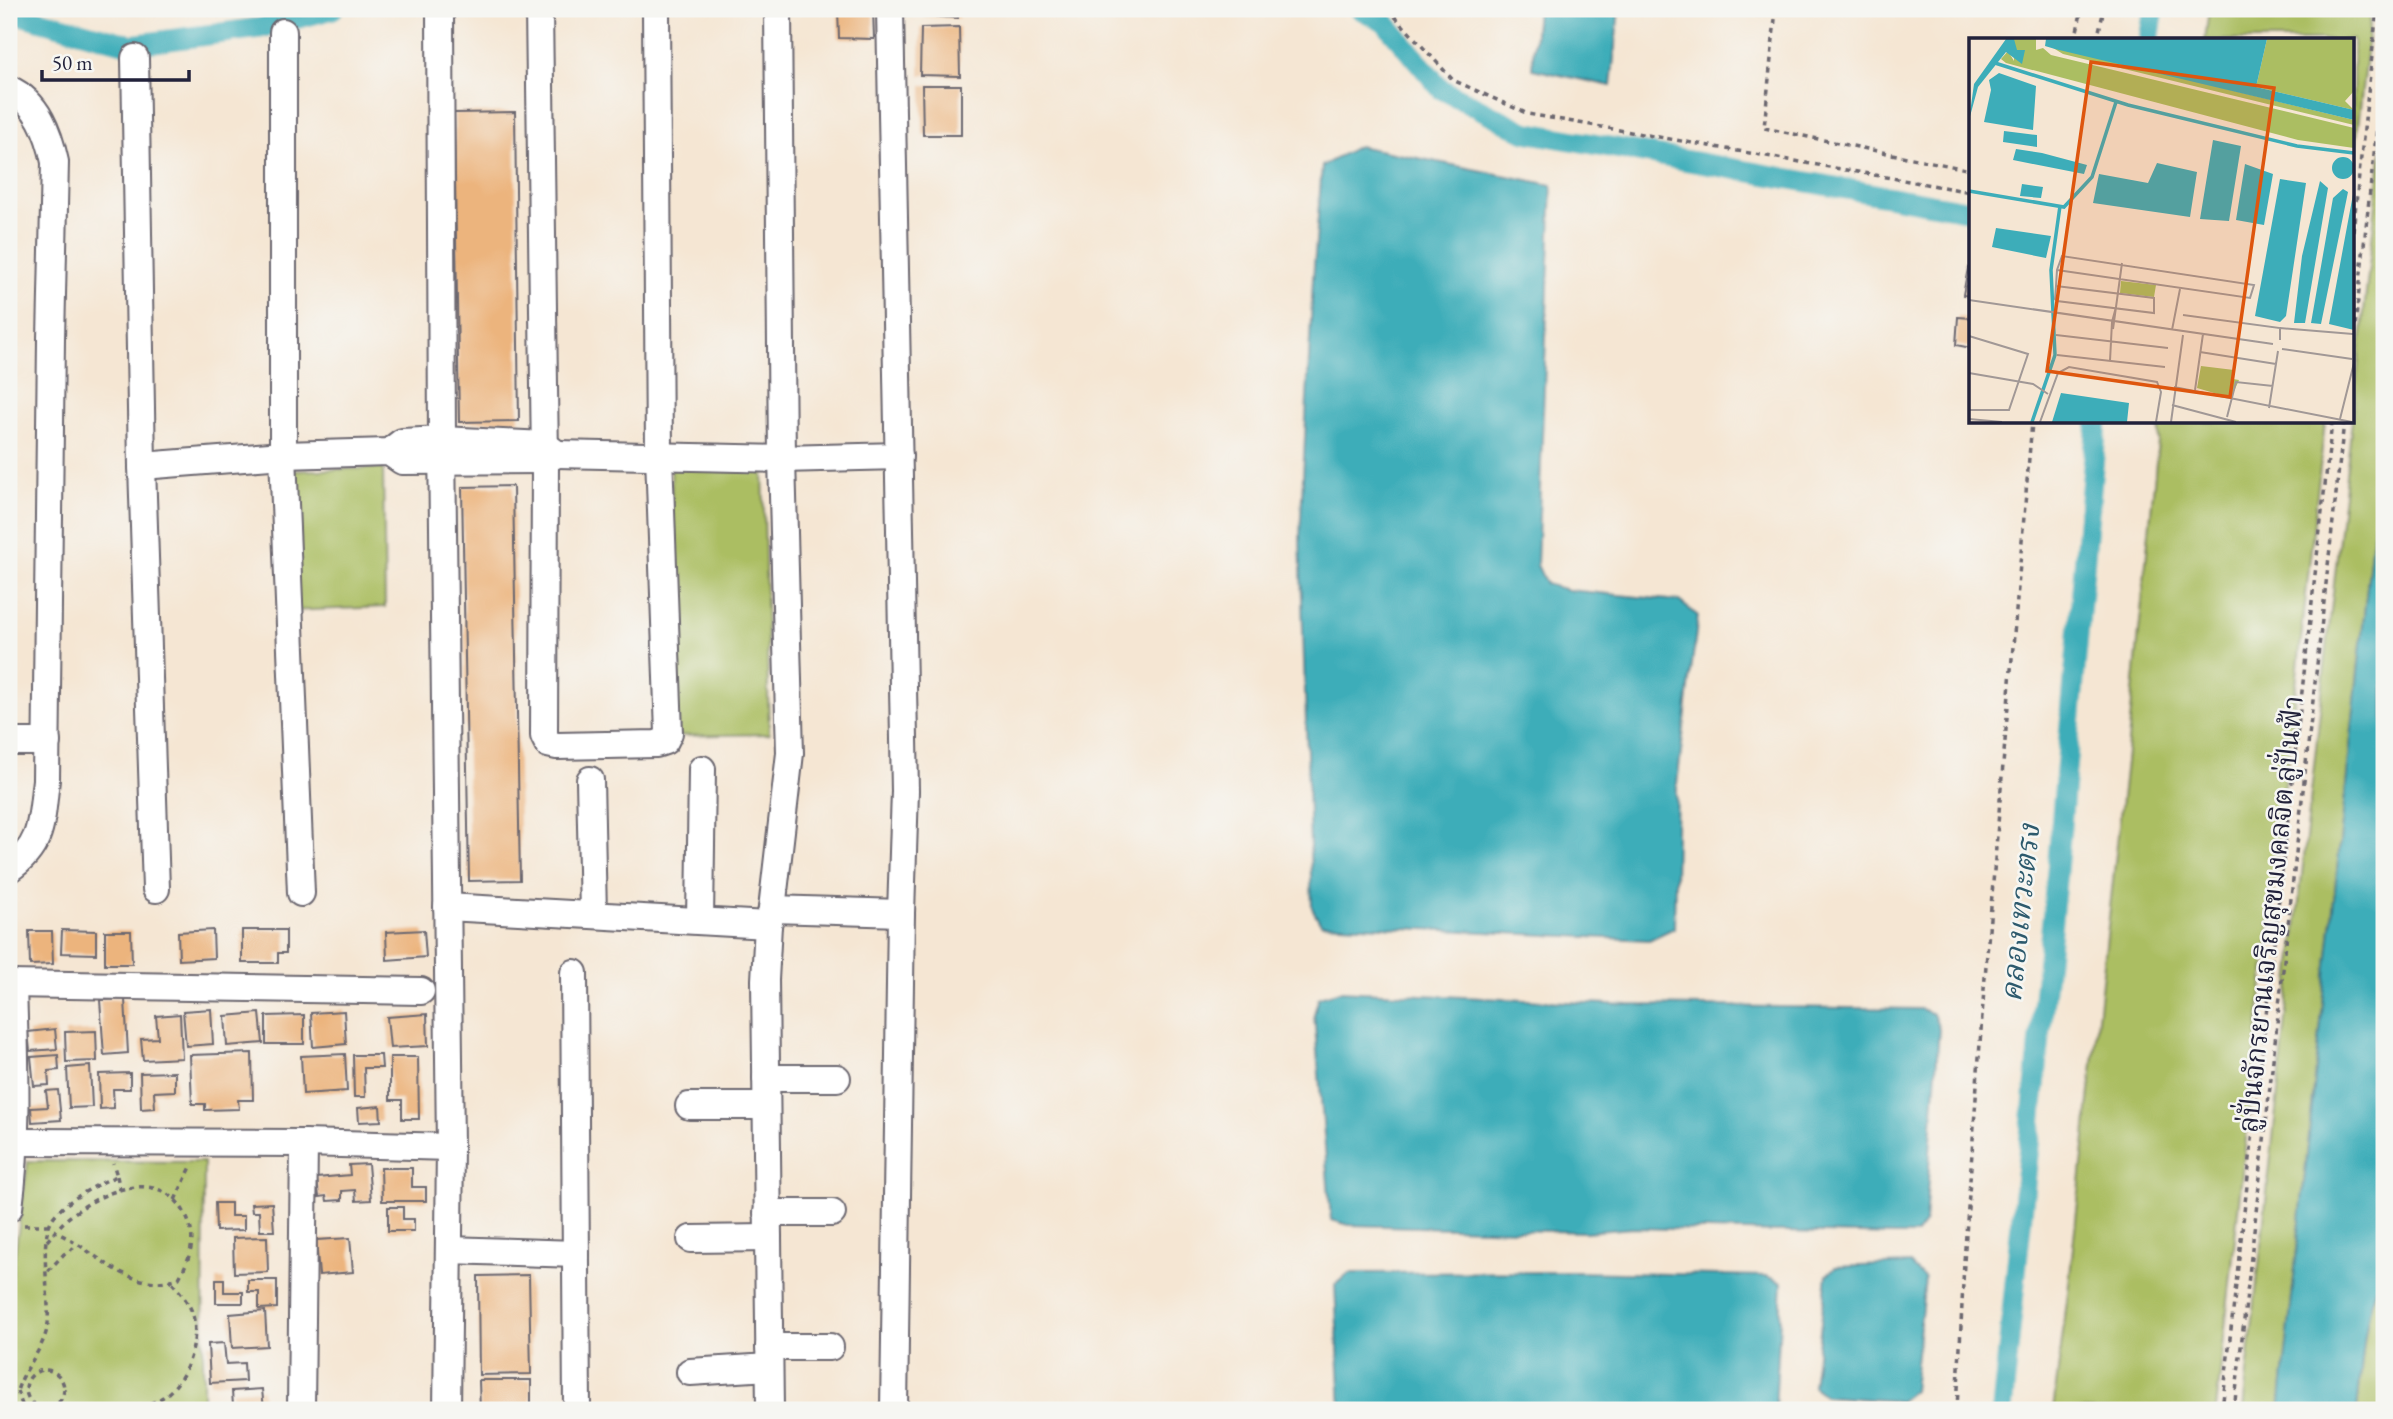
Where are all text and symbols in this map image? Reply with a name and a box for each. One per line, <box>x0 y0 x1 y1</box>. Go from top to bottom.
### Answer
scale bar <box>42 38 189 82</box>
inset map <box>1969 38 2354 424</box>
text: 50 m <box>52 49 93 76</box>
street label: ลู่ปั่นจักรยานเจริญสุขมงคลจิต ลู่ปั่นฟ้า <box>2227 693 2312 1134</box>
water label: คลองเทวะตรง <box>1991 821 2048 1004</box>

